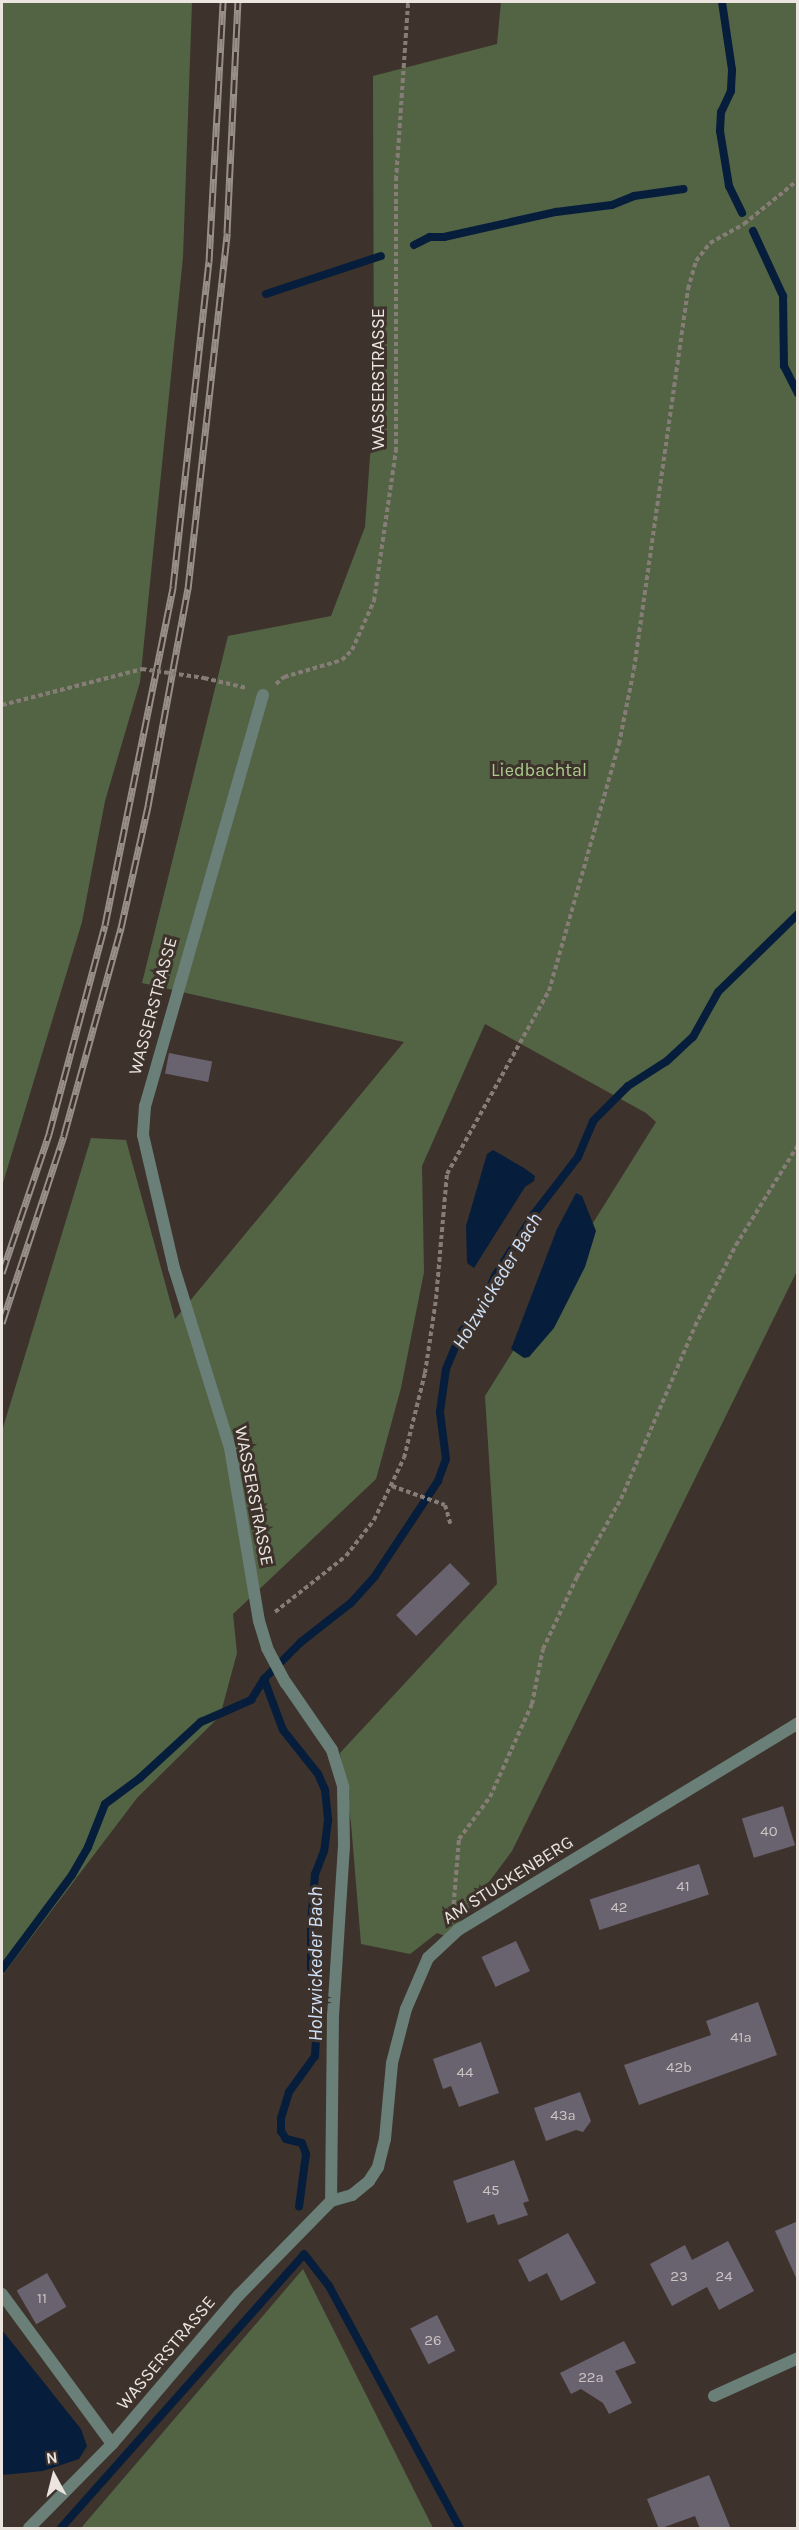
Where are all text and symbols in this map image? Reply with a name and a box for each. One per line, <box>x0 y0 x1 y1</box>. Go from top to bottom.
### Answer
street label: WASSERSTRASSE <box>367 308 389 450</box>
park label: Liedbachtal <box>491 759 587 781</box>
street label: WASSERSTRASSE <box>124 935 182 1077</box>
water label: Holzwickeder Bach <box>447 1208 547 1354</box>
street label: WASSERSTRASSE <box>230 1424 278 1568</box>
house number: 40 <box>760 1823 778 1841</box>
street label: AM STUCKENBERG <box>439 1831 577 1929</box>
house number: 41 <box>676 1878 690 1896</box>
water label: Holzwickeder Bach <box>303 1886 327 2042</box>
house number: 42 <box>610 1899 628 1917</box>
house number: 41a <box>730 2029 752 2047</box>
house number: 42b <box>666 2059 692 2077</box>
house number: 44 <box>457 2064 473 2082</box>
house number: 43a <box>550 2107 576 2125</box>
house number: 45 <box>483 2182 499 2200</box>
house number: 23 <box>670 2268 688 2286</box>
house number: 24 <box>715 2268 733 2286</box>
house number: 11 <box>37 2290 47 2308</box>
street label: WASSERSTRASSE <box>112 2292 220 2414</box>
house number: 26 <box>424 2332 442 2350</box>
house number: 22a <box>578 2369 604 2387</box>
north arrow <box>24 2446 84 2506</box>
text: N <box>45 2448 59 2468</box>

